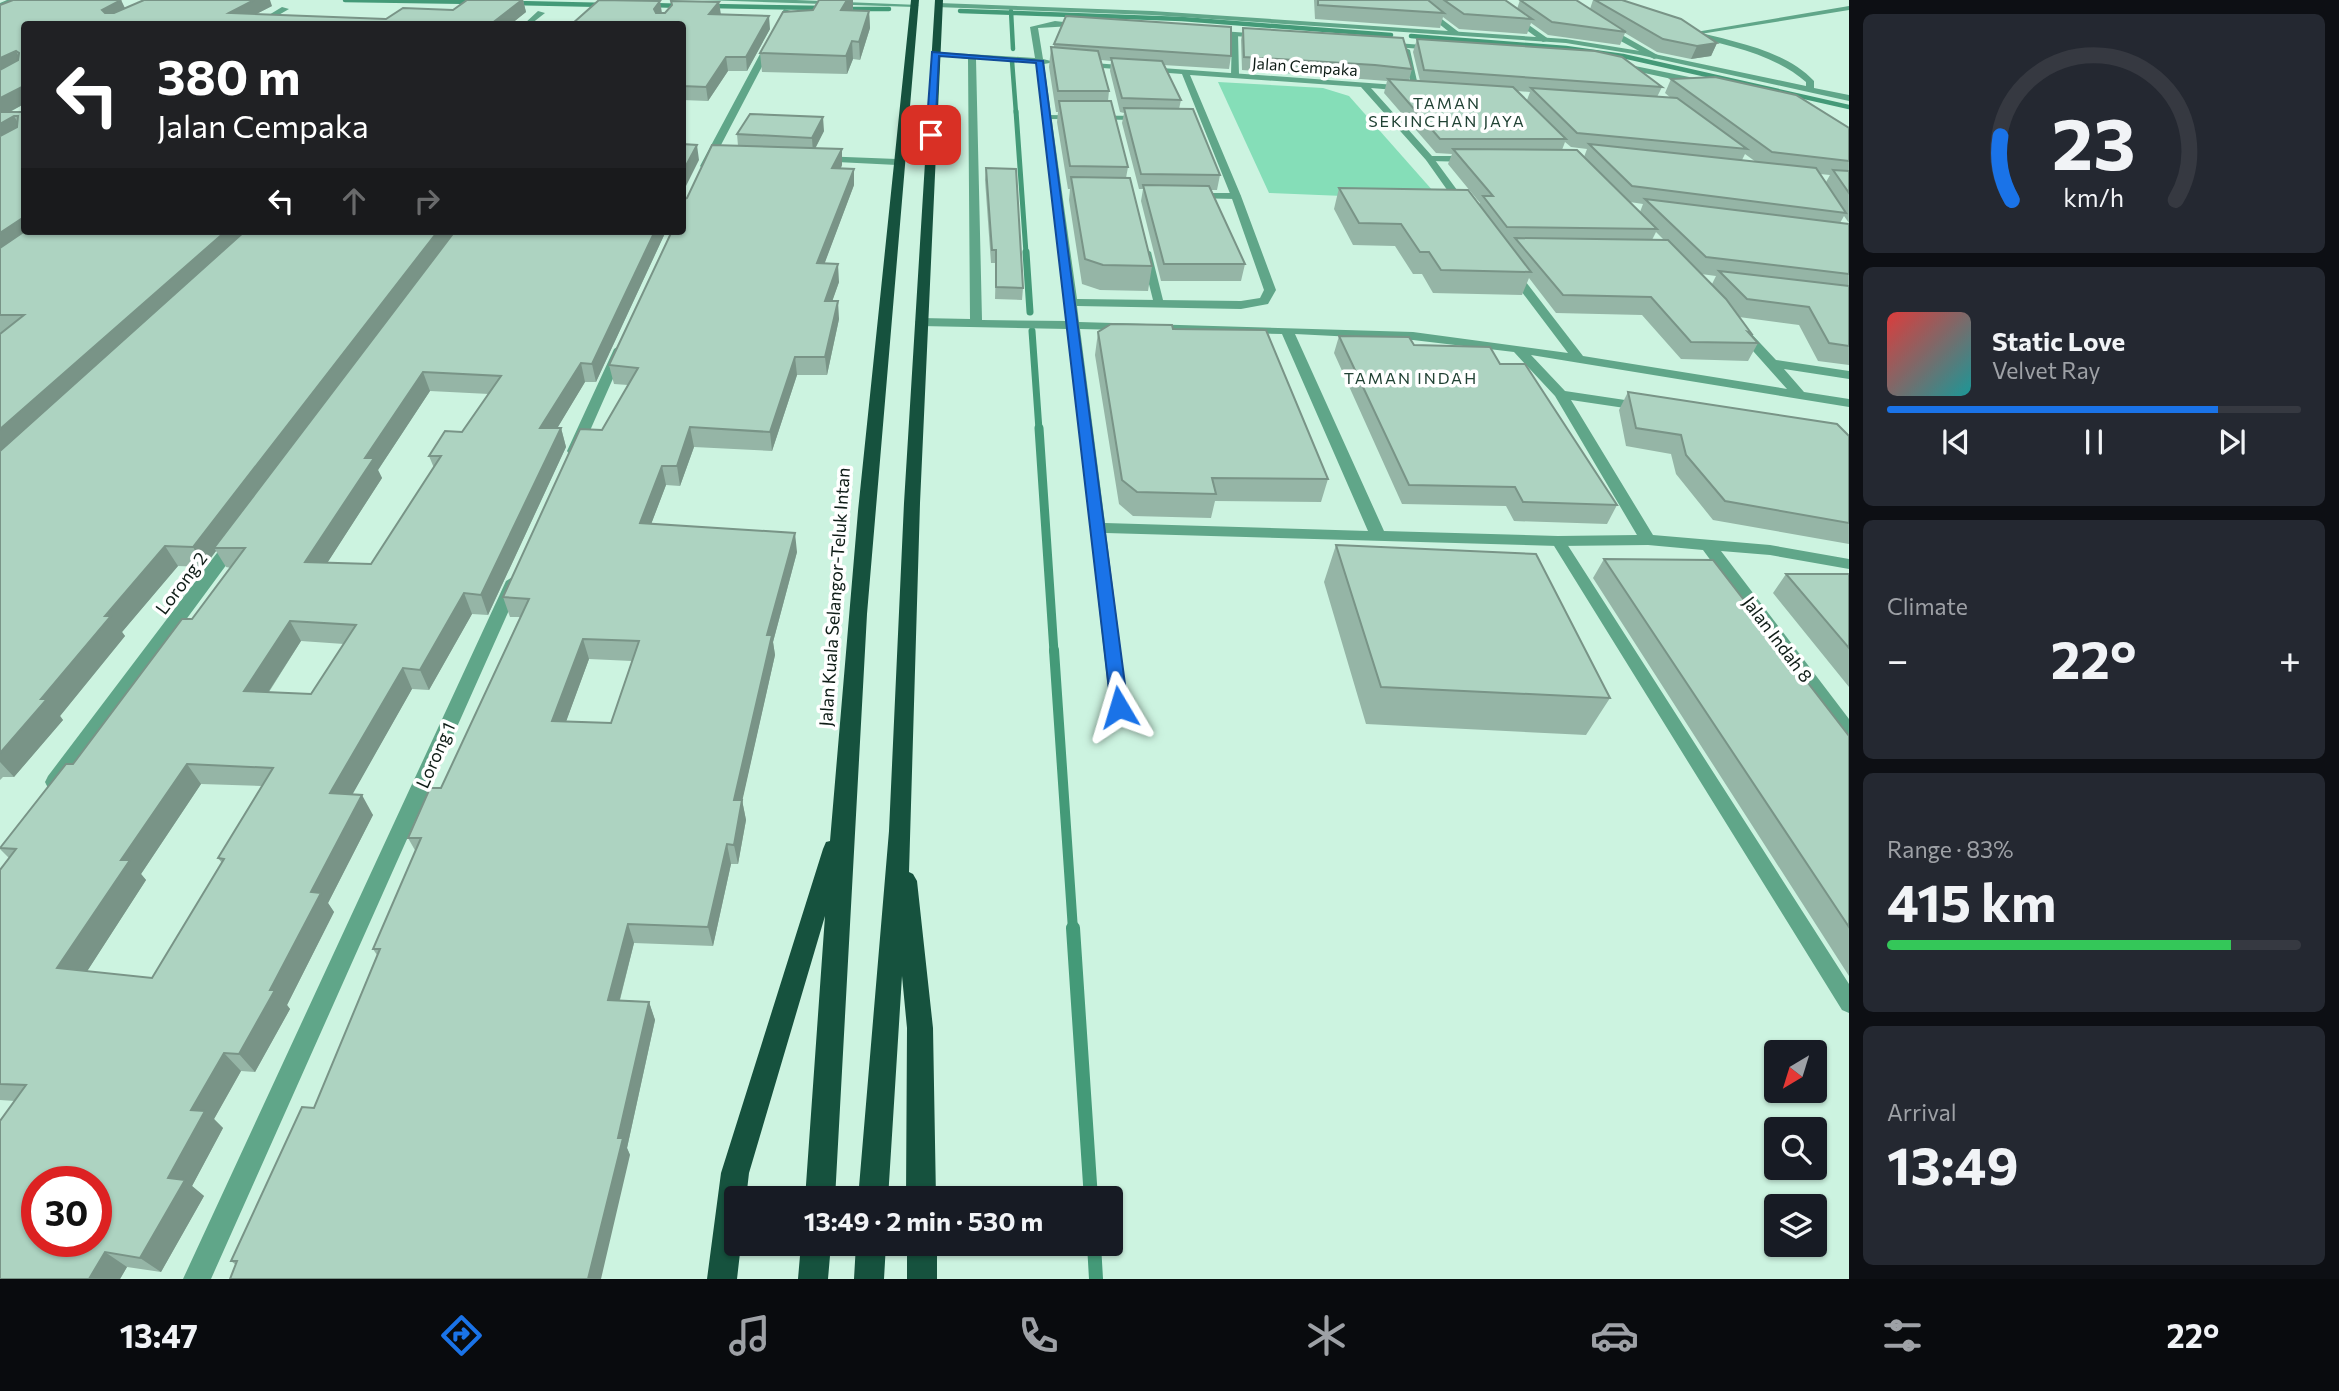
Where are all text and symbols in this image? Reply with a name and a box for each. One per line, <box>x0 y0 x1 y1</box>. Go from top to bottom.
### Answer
text: 380 m <box>157 45 301 105</box>
icon: left <box>42 49 133 140</box>
street label: Jalan Cempaka <box>1252 53 1358 79</box>
district label: TAMAN SEKINCHAN JAYA <box>1368 93 1526 130</box>
text: 23 <box>2052 96 2136 185</box>
text: Jalan Cempaka <box>157 105 369 145</box>
pin <box>901 105 961 165</box>
icon: arrive <box>912 116 950 154</box>
text: km/h <box>2064 181 2124 211</box>
icon: left <box>262 182 300 220</box>
icon: ahead <box>335 182 373 220</box>
icon: right <box>408 182 446 220</box>
text: Static Love <box>1992 325 2125 356</box>
text: Velvet Ray <box>1992 356 2100 384</box>
district label: TAMAN INDAH <box>1344 368 1478 387</box>
icon: previous <box>1937 423 1975 461</box>
icon: pause <box>2075 423 2113 461</box>
icon: next <box>2213 423 2251 461</box>
street label: Jalan Kuala Selangor-Teluk Intan <box>814 467 854 727</box>
street label: Lorong 2 <box>150 548 212 618</box>
street label: Jalan Indah 8 <box>1738 592 1818 687</box>
text: Climate <box>1887 592 1968 620</box>
text: 22° <box>2051 626 2136 690</box>
text: − <box>1887 635 1909 682</box>
text: + <box>2279 635 2301 682</box>
position arrow <box>1082 670 1156 744</box>
street label: Lorong 1 <box>411 719 459 791</box>
text: Range · 83% <box>1887 835 2013 863</box>
text: 415 km <box>1887 869 2056 933</box>
north arrow <box>1764 1040 1827 1102</box>
map controls <box>1764 1040 1827 1257</box>
text: Arrival <box>1887 1098 1957 1126</box>
button: search <box>1764 1117 1827 1180</box>
text: 13:49 <box>1887 1132 2019 1196</box>
speed limit sign: 30 <box>21 1166 112 1257</box>
button: layers <box>1764 1194 1827 1257</box>
text: 13:49 · 2 min · 530 m <box>804 1205 1043 1236</box>
icon: directions <box>437 1311 486 1360</box>
icon: music <box>725 1311 774 1360</box>
icon: phone <box>1014 1311 1063 1360</box>
icon: climate <box>1302 1311 1351 1360</box>
icon: car <box>1590 1311 1639 1360</box>
icon: filters <box>1878 1311 1927 1360</box>
text: 13:47 <box>120 1315 198 1355</box>
text: 22° <box>2167 1315 2219 1355</box>

